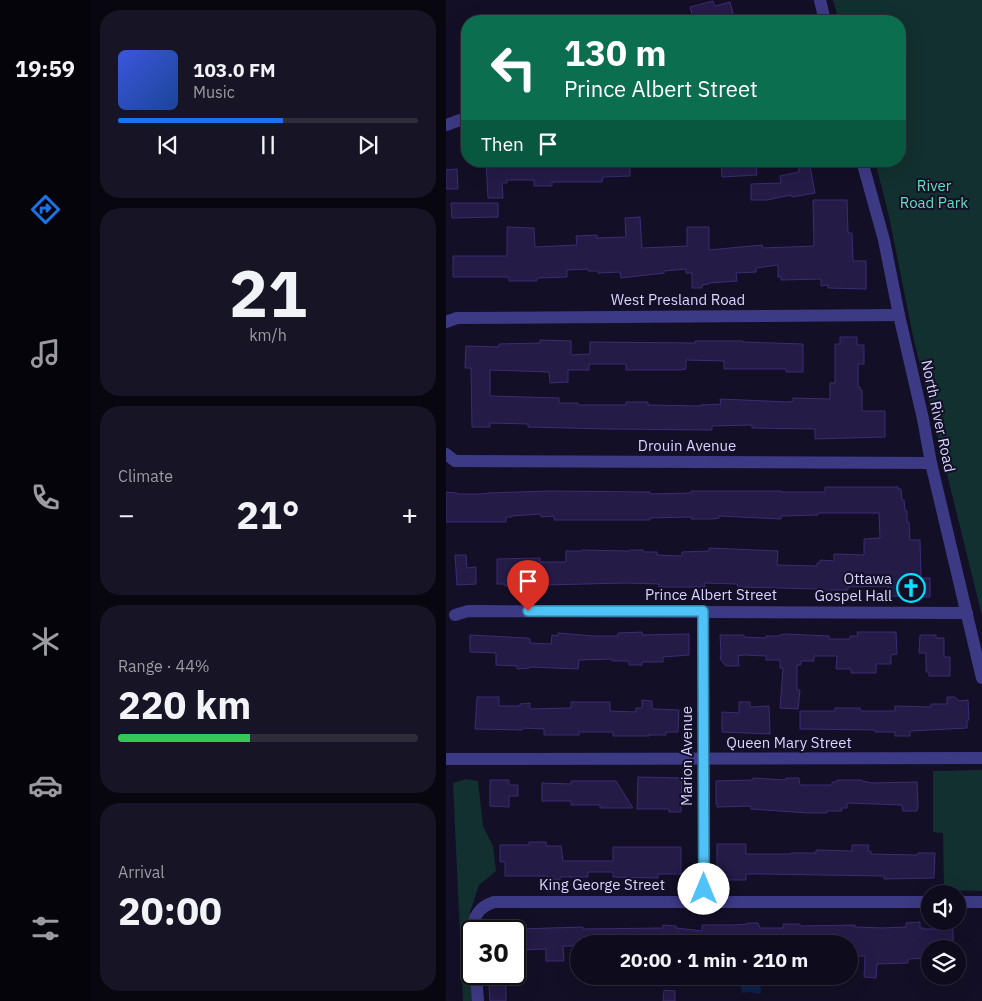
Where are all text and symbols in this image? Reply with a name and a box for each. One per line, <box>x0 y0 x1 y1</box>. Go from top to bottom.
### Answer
text: 130 m <box>564 30 667 76</box>
icon: left <box>481 35 546 100</box>
text: 19:59 <box>15 54 75 83</box>
text: 103.0 FM <box>193 58 276 82</box>
text: Prince Albert Street <box>564 74 758 103</box>
text: Music <box>193 82 235 102</box>
icon: arrive <box>534 130 562 158</box>
icon: previous <box>154 131 182 159</box>
icon: pause <box>254 131 282 159</box>
icon: next <box>354 131 382 159</box>
text: Then <box>481 132 524 156</box>
park label: River Road Park <box>900 176 968 212</box>
icon: directions <box>28 192 63 227</box>
text: 21 <box>229 250 307 335</box>
street label: West Presland Road <box>611 290 745 309</box>
text: km/h <box>249 325 287 345</box>
icon: music <box>28 336 63 371</box>
street label: North River Road <box>917 358 960 474</box>
street label: Drouin Avenue <box>638 436 736 455</box>
text: Climate <box>118 466 173 486</box>
icon: phone <box>28 480 63 515</box>
text: 21° <box>236 490 300 539</box>
text: − <box>118 496 135 533</box>
text: + <box>401 496 418 533</box>
pin <box>507 560 549 611</box>
icon: arrive <box>514 567 542 595</box>
place label: Ottawa Gospel Hall <box>815 569 892 605</box>
church icon: Ottawa Gospel Hall <box>896 573 926 603</box>
street label: Prince Albert Street <box>645 585 777 604</box>
icon: climate <box>28 624 63 659</box>
text: Range · 44% <box>118 656 210 676</box>
text: 220 km <box>118 680 251 729</box>
street label: Marion Avenue <box>677 706 696 806</box>
street label: Queen Mary Street <box>726 733 852 752</box>
icon: car <box>28 768 63 803</box>
text: Arrival <box>118 862 165 882</box>
position arrow <box>677 862 729 914</box>
street label: King George Street <box>539 875 665 894</box>
map controls <box>921 885 966 985</box>
button: sound <box>921 885 966 930</box>
text: 20:00 <box>118 886 222 935</box>
icon: filters <box>28 911 63 946</box>
speed limit sign: 30 <box>461 920 526 985</box>
button: layers <box>921 940 966 985</box>
text: 20:00 · 1 min · 210 m <box>620 948 808 972</box>

